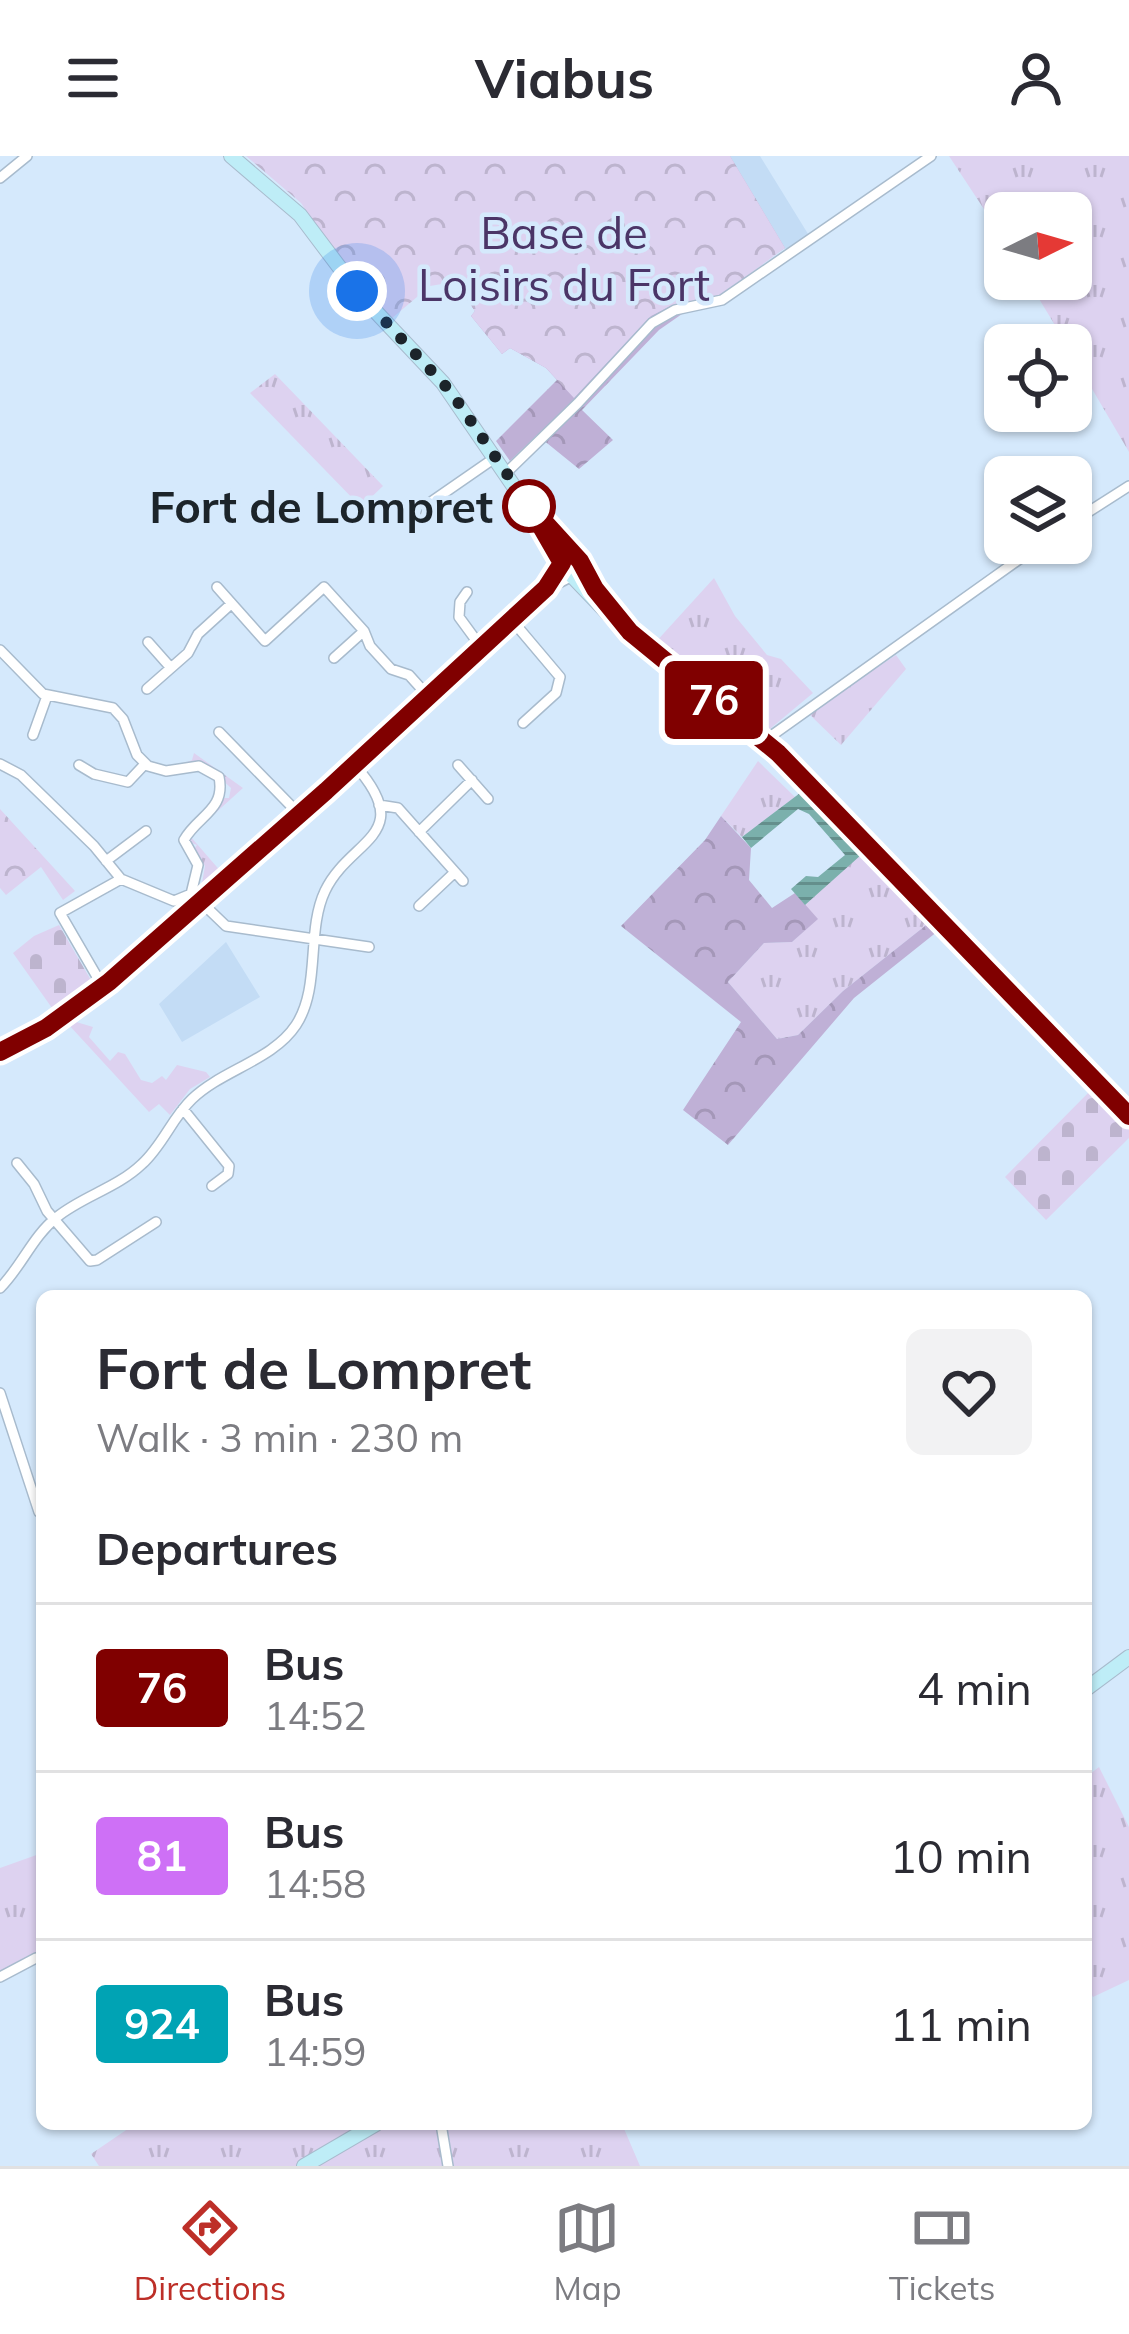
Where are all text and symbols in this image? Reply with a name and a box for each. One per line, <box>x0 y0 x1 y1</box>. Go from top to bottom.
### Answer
text: Viabus <box>475 44 654 112</box>
icon: menu <box>60 45 126 111</box>
icon: person <box>1003 45 1069 111</box>
north arrow <box>984 192 1092 300</box>
map controls <box>984 192 1092 564</box>
park label: Base de Loisirs du Fort <box>418 204 710 312</box>
your location <box>327 261 387 321</box>
button: locate <box>984 324 1092 432</box>
button: layers <box>984 456 1092 564</box>
place label: Fort de Lompret <box>149 478 493 534</box>
marker: Fort de Lompret <box>504 481 554 531</box>
line badge: 76 <box>660 661 768 739</box>
text: 76 <box>689 673 739 726</box>
button: heart <box>906 1329 1032 1455</box>
text: Fort de Lompret <box>96 1332 531 1403</box>
text: Walk · 3 min · 230 m <box>96 1413 463 1462</box>
text: Departures <box>96 1520 338 1576</box>
text: Bus <box>264 1635 344 1691</box>
text: 4 min <box>917 1660 1032 1716</box>
text: 76 <box>137 1661 187 1714</box>
text: 14:52 <box>264 1691 367 1740</box>
text: Bus <box>264 1803 344 1859</box>
text: 10 min <box>890 1828 1032 1884</box>
text: 81 <box>137 1829 187 1882</box>
text: 14:58 <box>264 1859 367 1908</box>
text: Bus <box>264 1971 344 2027</box>
text: 11 min <box>890 1996 1032 2052</box>
text: 924 <box>124 1997 200 2050</box>
text: 14:59 <box>264 2027 367 2076</box>
tab: Directions <box>134 2195 286 2308</box>
tab: Map <box>554 2195 621 2308</box>
tab: Tickets <box>889 2195 995 2308</box>

